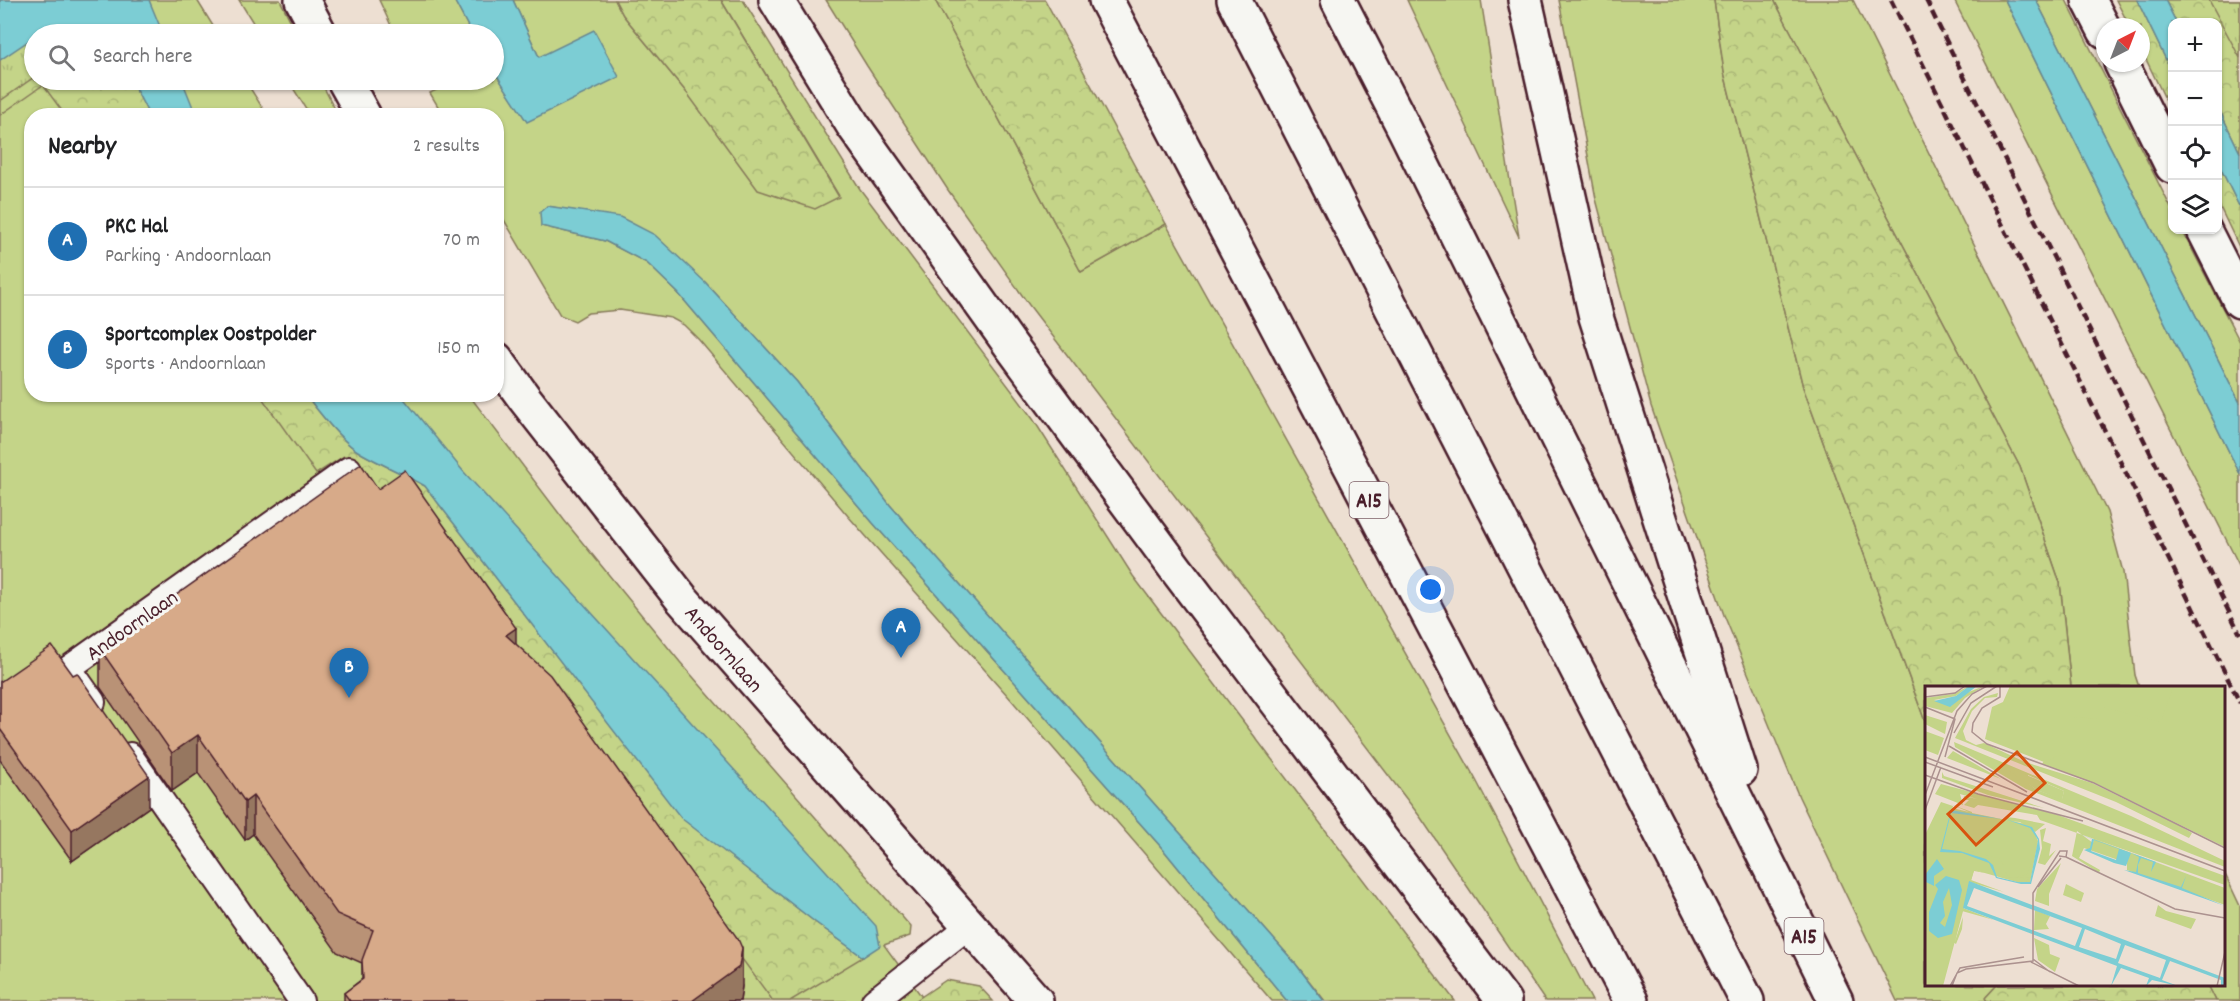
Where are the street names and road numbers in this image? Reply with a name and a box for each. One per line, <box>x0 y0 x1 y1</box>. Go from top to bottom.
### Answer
road number: A15 <box>1350 482 1388 518</box>
street label: Andoornlaan <box>81 584 185 670</box>
street label: Andoornlaan <box>676 600 769 701</box>
road number: A15 <box>1784 918 1824 954</box>

